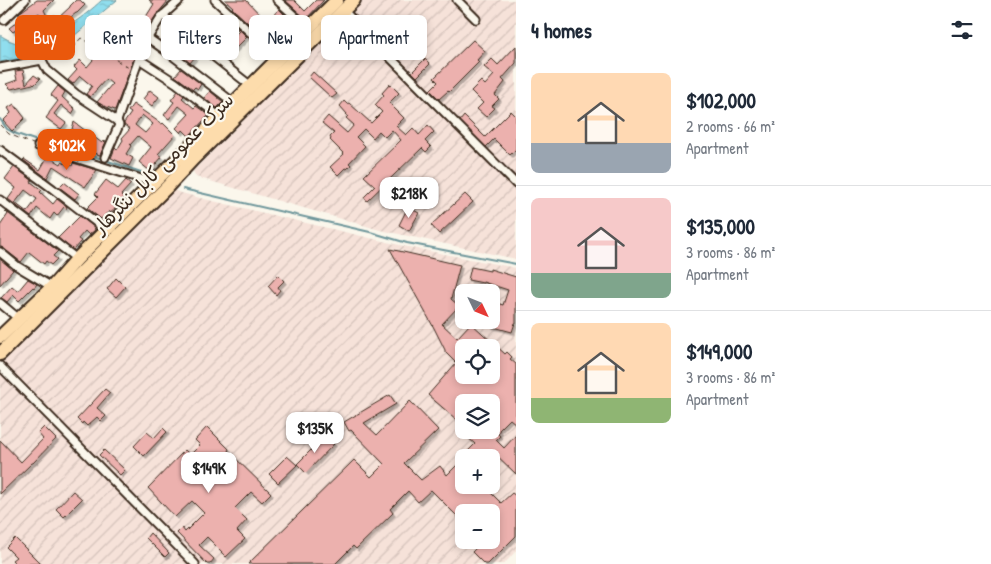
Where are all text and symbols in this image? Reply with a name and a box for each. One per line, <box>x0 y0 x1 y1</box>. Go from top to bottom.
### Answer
chip: Buy <box>15 15 75 60</box>
chip: Rent <box>85 15 151 60</box>
chip: Filters <box>161 15 239 60</box>
chip: New <box>249 15 311 60</box>
chip: Apartment <box>321 15 427 60</box>
text: 4 homes <box>531 16 592 45</box>
icon: filters <box>948 16 976 44</box>
text: $102,000 <box>686 86 756 115</box>
street label: سرک عمومی کابل ننگرهار <box>85 87 239 241</box>
icon: home <box>571 93 631 153</box>
text: 2 rooms · 66 m² <box>686 115 775 137</box>
pin: $102K <box>32 128 102 171</box>
text: $102K <box>49 134 85 156</box>
text: Apartment <box>686 137 749 159</box>
pin: $218K <box>374 176 444 219</box>
text: $218K <box>391 182 427 204</box>
text: $135,000 <box>686 212 755 241</box>
icon: home <box>571 218 631 278</box>
text: 3 rooms · 86 m² <box>686 241 775 263</box>
text: Apartment <box>686 263 749 285</box>
north arrow <box>455 284 500 329</box>
map controls <box>455 284 500 549</box>
text: $149,000 <box>686 337 752 366</box>
button: locate <box>455 339 500 384</box>
icon: home <box>571 343 631 403</box>
text: 3 rooms · 86 m² <box>686 366 775 388</box>
text: Apartment <box>686 388 749 410</box>
button: layers <box>455 394 500 439</box>
pin: $135K <box>280 412 350 454</box>
text: $135K <box>297 417 333 439</box>
button: + <box>455 449 500 494</box>
pin: $149K <box>174 452 244 494</box>
text: $149K <box>192 457 226 479</box>
button: − <box>455 504 500 549</box>

